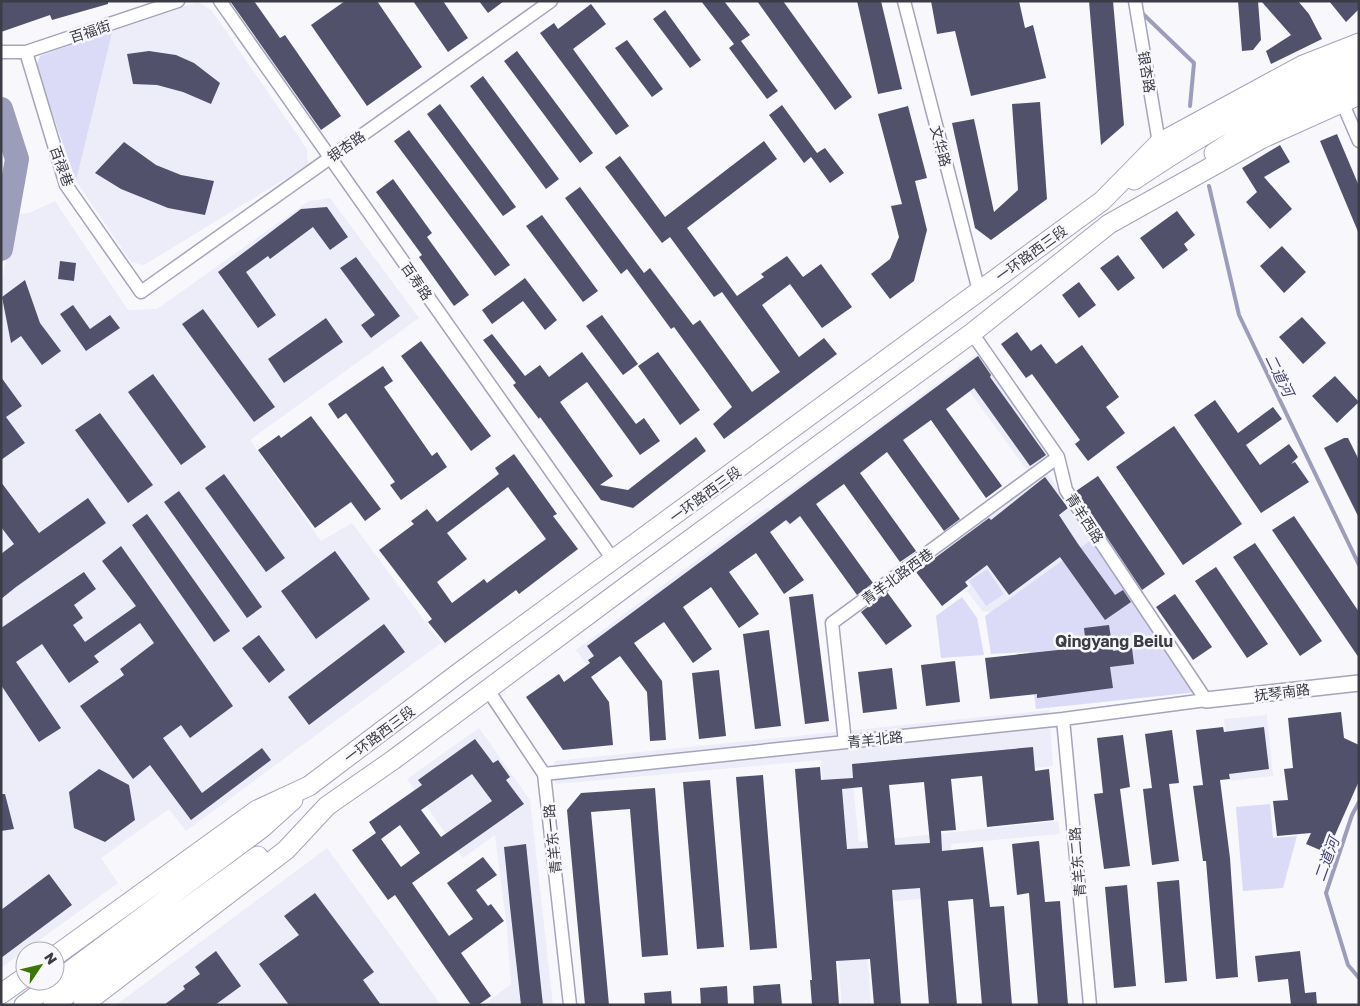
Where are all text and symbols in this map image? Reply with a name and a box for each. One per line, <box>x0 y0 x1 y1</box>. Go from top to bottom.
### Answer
street label: 百福街 <box>67 16 113 46</box>
street label: 银杏路 <box>1135 50 1159 94</box>
street label: 文华路 <box>927 124 955 168</box>
street label: 银杏路 <box>324 127 368 165</box>
street label: 百禄巷 <box>47 143 77 189</box>
street label: 一环路西三段 <box>992 221 1070 285</box>
street label: 百寿路 <box>398 259 436 303</box>
water label: 二道河 <box>1262 351 1299 402</box>
street label: 一环路西三段 <box>666 462 744 526</box>
street label: 青羊西路 <box>1063 490 1107 546</box>
street label: 青羊北路西巷 <box>858 544 936 608</box>
district label: Qingyang Beilu <box>1055 631 1173 651</box>
street label: 抚琴南路 <box>1253 680 1311 704</box>
street label: 一环路西三段 <box>340 702 418 766</box>
street label: 青羊北路 <box>846 728 904 750</box>
street label: 青羊东一路 <box>540 803 564 875</box>
street label: 青羊东二路 <box>1065 826 1089 898</box>
water label: 二道河 <box>1310 832 1343 883</box>
north arrow <box>15 941 65 991</box>
text: N <box>41 949 61 967</box>

